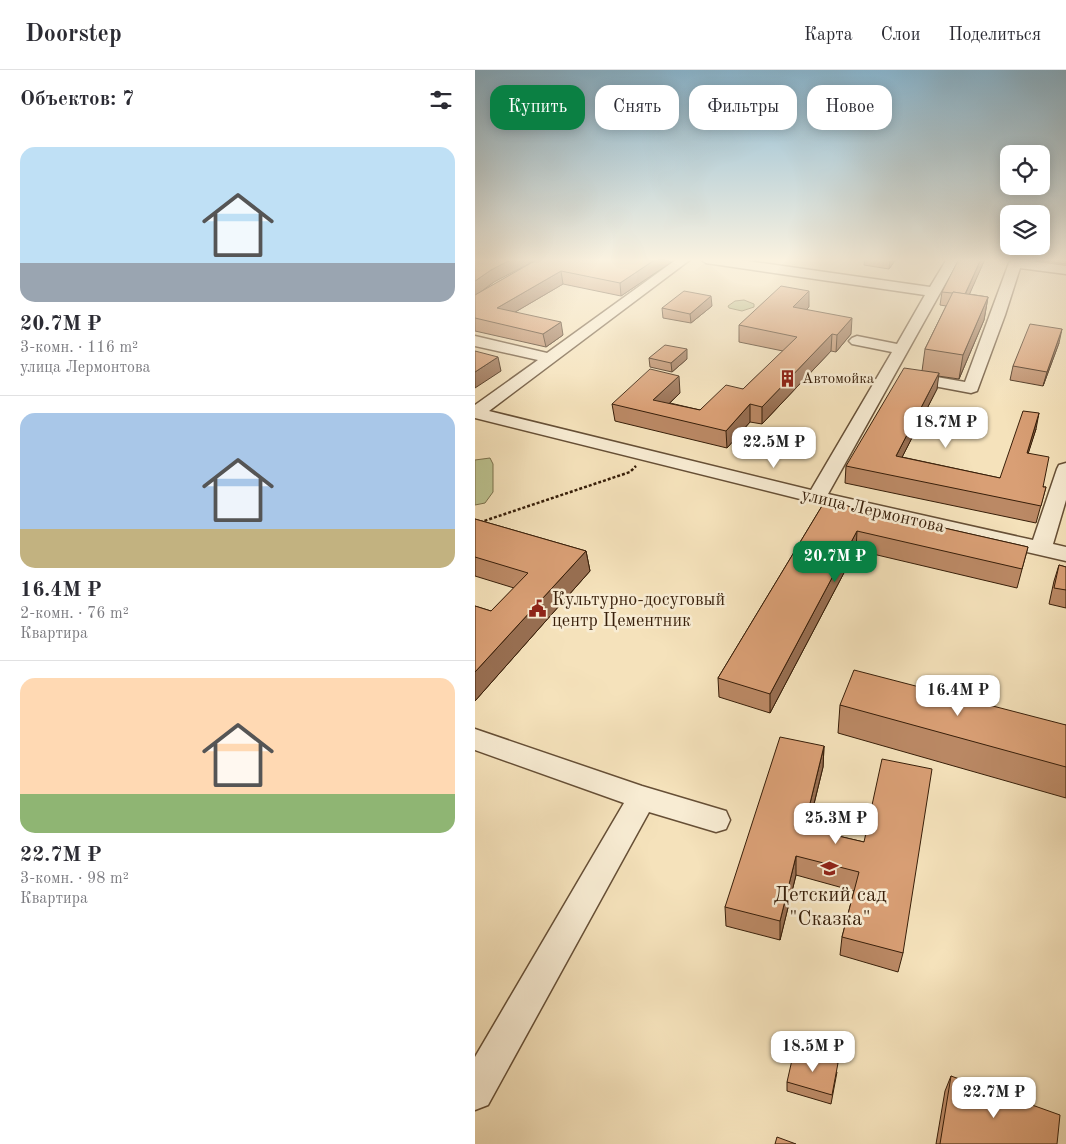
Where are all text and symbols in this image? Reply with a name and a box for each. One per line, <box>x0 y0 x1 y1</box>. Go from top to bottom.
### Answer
text: Doorstep <box>25 23 122 47</box>
text: Карта <box>804 26 853 44</box>
text: Слои <box>881 26 920 44</box>
text: Поделиться <box>948 26 1041 44</box>
chip: Купить <box>490 85 585 130</box>
chip: Снять <box>595 85 679 130</box>
chip: Фильтры <box>689 85 797 130</box>
chip: Новое <box>807 85 892 130</box>
icon: filters <box>427 86 455 114</box>
text: Объектов: 7 <box>20 89 134 110</box>
map controls <box>1000 145 1050 255</box>
button: locate <box>1000 145 1050 195</box>
icon: home <box>193 180 283 270</box>
button: layers <box>1000 205 1050 255</box>
text: 20.7M ₽ <box>20 314 102 335</box>
text: 3-комн. · 116 m² <box>20 340 138 356</box>
text: улица Лермонтова <box>20 360 151 376</box>
building icon: Автомойка <box>778 368 798 388</box>
place label: Автомойка <box>802 372 875 387</box>
pin: 18.7M ₽ <box>900 406 992 449</box>
text: 18.7M ₽ <box>915 415 977 431</box>
pin: 22.5M ₽ <box>728 426 820 469</box>
text: 22.5M ₽ <box>743 435 805 451</box>
icon: home <box>193 445 283 535</box>
street label: улица Лермонтова <box>799 486 946 536</box>
pin: 20.7M ₽ <box>789 540 881 583</box>
text: 20.7M ₽ <box>804 549 866 565</box>
text: 16.4M ₽ <box>20 580 102 601</box>
place label: Культурно-досуговый центр Цементник <box>552 591 725 630</box>
public building icon: Культурно-досуговый центр Цементник <box>528 599 548 619</box>
text: 2-комн. · 76 m² <box>20 606 129 622</box>
text: Квартира <box>20 626 88 642</box>
pin: 16.4M ₽ <box>912 674 1004 717</box>
text: 16.4M ₽ <box>927 683 989 699</box>
icon: home <box>193 710 283 800</box>
pin: 25.3M ₽ <box>790 802 882 845</box>
text: 25.3M ₽ <box>805 811 867 827</box>
text: 22.7M ₽ <box>20 845 102 866</box>
school or university icon: Детский сад "Сказка" <box>820 859 840 879</box>
text: 3-комн. · 98 m² <box>20 871 129 887</box>
place label: Детский сад "Сказка" <box>773 885 887 930</box>
text: Квартира <box>20 891 88 907</box>
pin: 18.5M ₽ <box>767 1030 859 1073</box>
text: 18.5M ₽ <box>782 1039 844 1055</box>
pin: 22.7M ₽ <box>948 1076 1040 1119</box>
text: 22.7M ₽ <box>963 1085 1025 1101</box>

